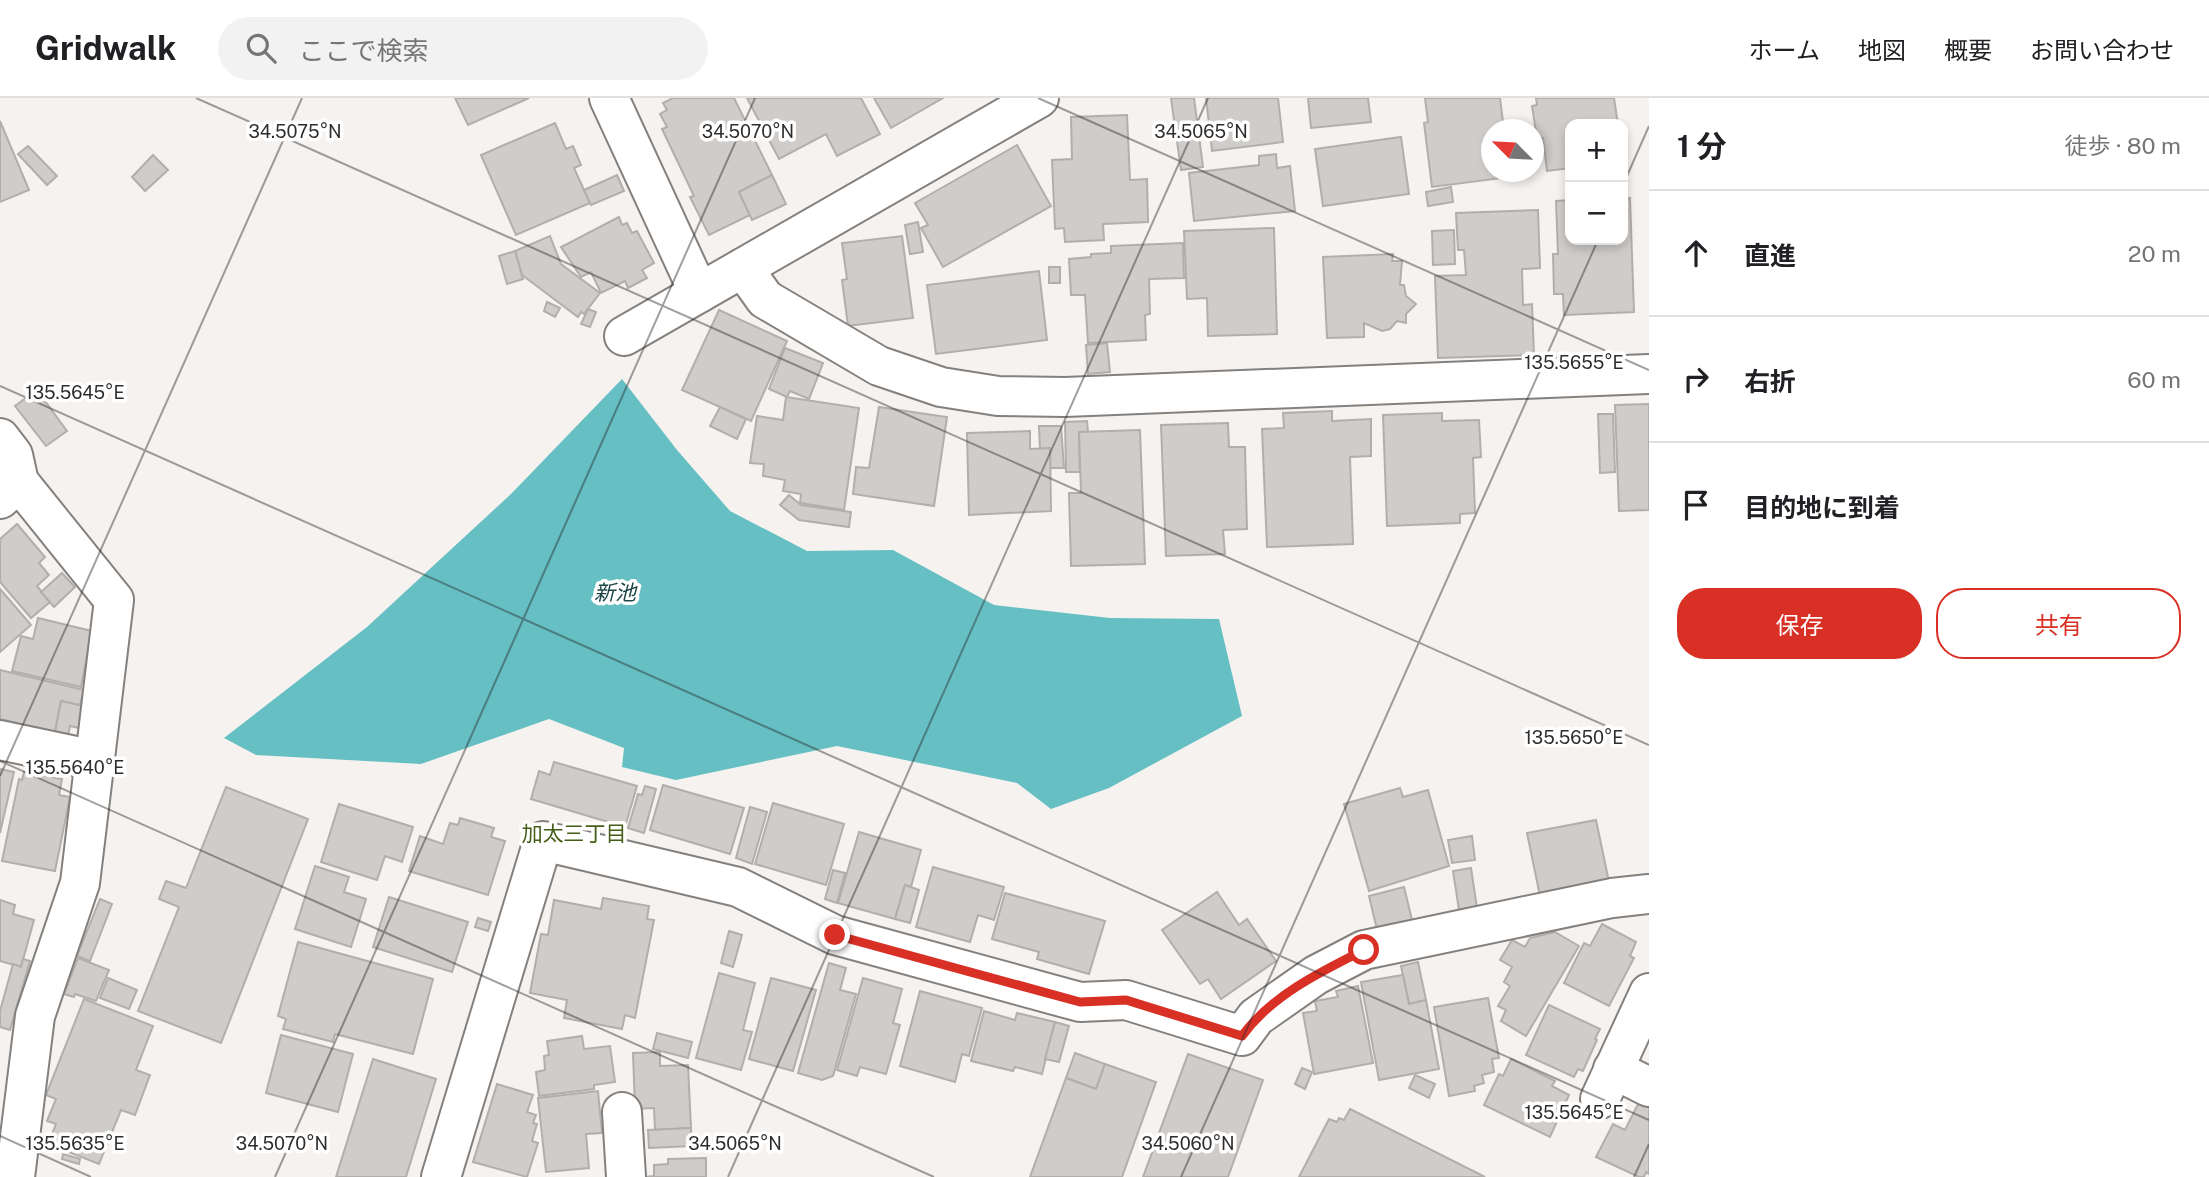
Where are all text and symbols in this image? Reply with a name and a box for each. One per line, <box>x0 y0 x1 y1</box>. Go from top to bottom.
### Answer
search box <box>218 17 708 80</box>
text: Gridwalk <box>35 29 176 67</box>
icon: search <box>242 29 280 67</box>
text: ここで検索 <box>298 35 428 66</box>
text: ホーム <box>1749 36 1820 64</box>
text: 地図 <box>1858 36 1906 64</box>
text: 概要 <box>1944 36 1992 64</box>
text: お問い合わせ <box>2030 36 2174 64</box>
north arrow <box>1481 119 1544 182</box>
map controls <box>1565 119 1628 245</box>
button: + <box>1565 119 1628 182</box>
text: 34.5075°N <box>248 121 342 142</box>
text: 34.5070°N <box>702 121 794 142</box>
text: 34.5065°N <box>1154 121 1248 142</box>
text: 1 分 <box>1677 128 1727 164</box>
text: 徒歩 · 80 m <box>2064 132 2181 159</box>
button: − <box>1565 182 1628 245</box>
icon: ahead <box>1677 234 1715 272</box>
text: 直進 <box>1744 240 1796 271</box>
text: 20 m <box>2128 240 2181 267</box>
text: 135.5655°E <box>1524 352 1624 373</box>
icon: right <box>1677 360 1715 398</box>
text: 右折 <box>1744 366 1796 397</box>
text: 60 m <box>2127 366 2181 393</box>
text: 135.5645°E <box>25 382 125 403</box>
icon: arrive <box>1677 486 1715 524</box>
text: 目的地に到着 <box>1744 492 1900 523</box>
water label: 新池 <box>594 580 638 605</box>
button: 保存 <box>1677 588 1922 659</box>
button: 共有 <box>1936 588 2181 659</box>
text: 135.5650°E <box>1524 727 1624 748</box>
text: 135.5640°E <box>26 757 124 778</box>
district label: 加太三丁目 <box>522 821 627 846</box>
route end <box>819 919 850 950</box>
route start <box>1348 934 1379 965</box>
text: 135.5645°E <box>1524 1102 1624 1123</box>
text: 135.5635°E <box>25 1133 125 1154</box>
text: 34.5070°N <box>236 1133 328 1154</box>
text: 34.5065°N <box>688 1133 782 1154</box>
text: 34.5060°N <box>1141 1133 1235 1154</box>

